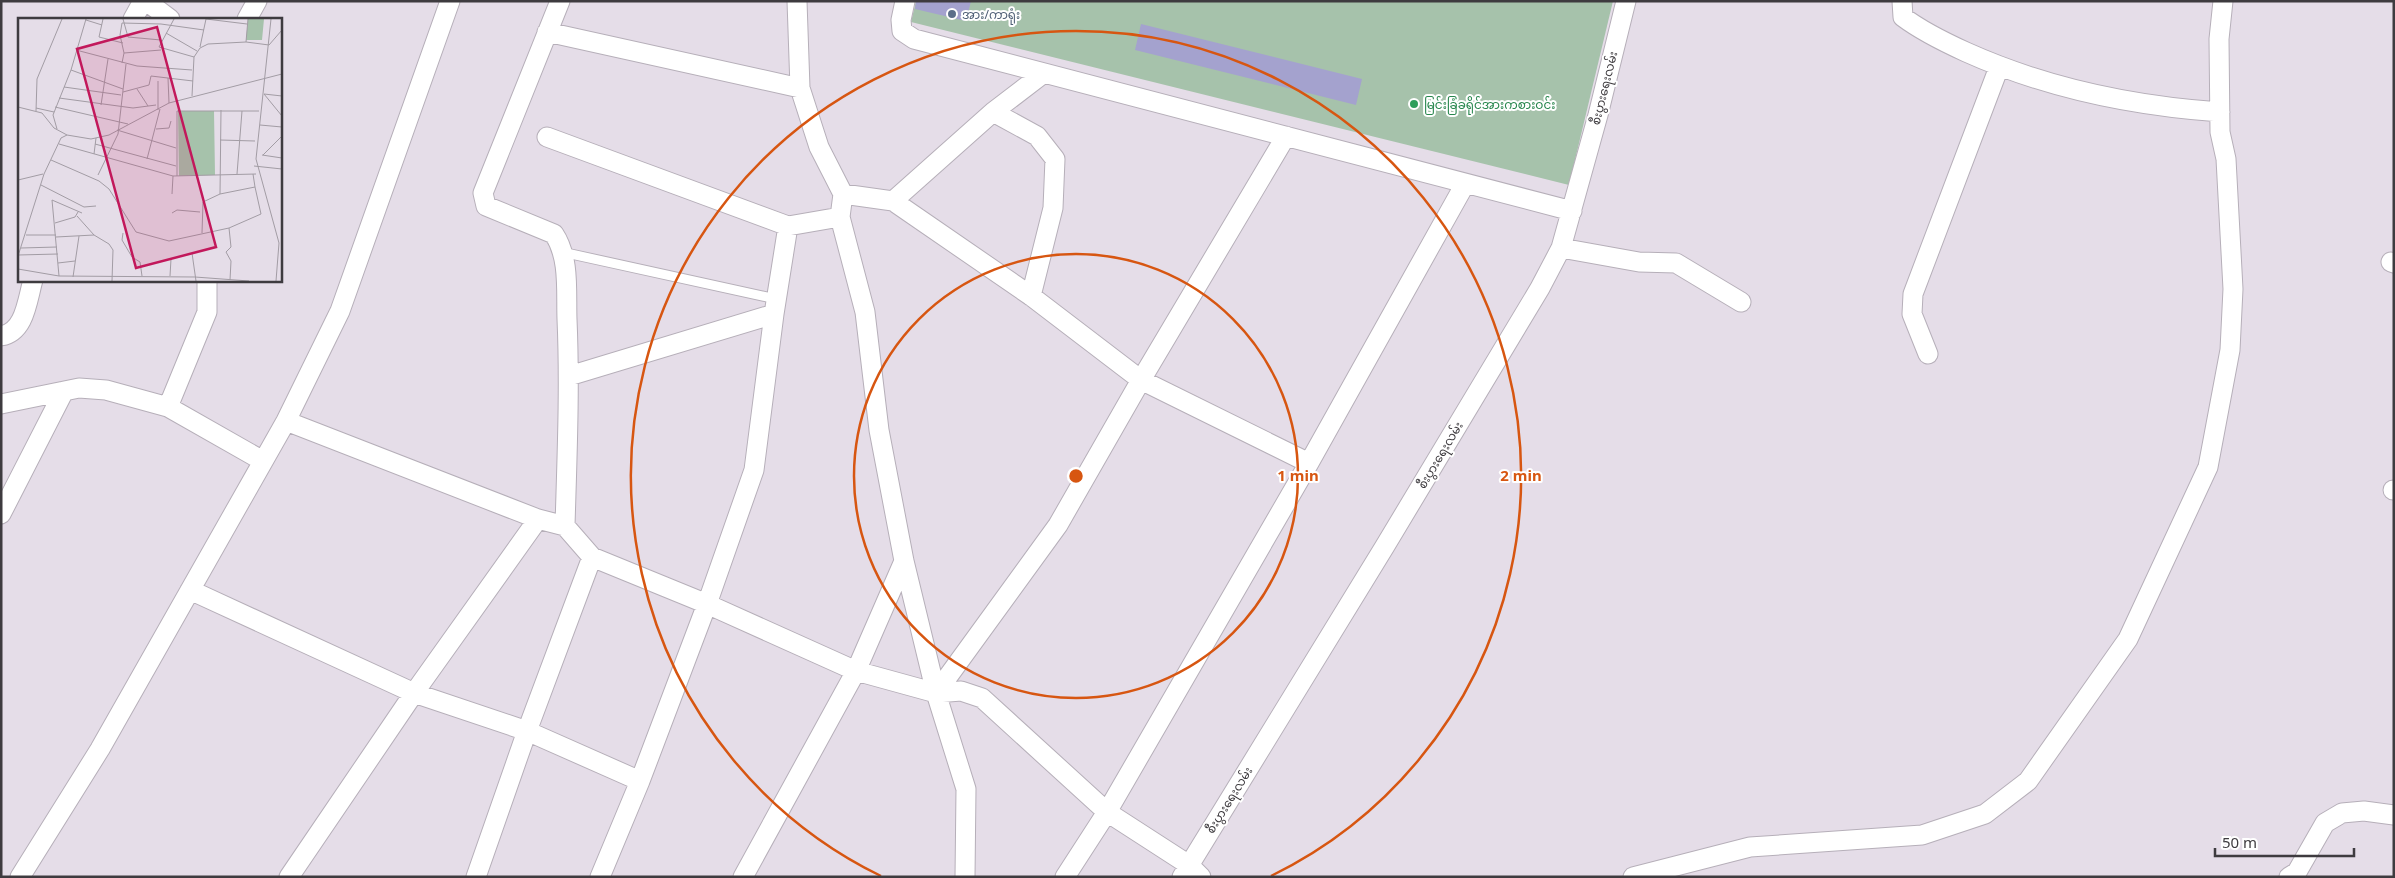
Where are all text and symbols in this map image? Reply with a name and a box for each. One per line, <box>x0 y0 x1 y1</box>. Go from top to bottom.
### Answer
place label: အား/ကာရုံး <box>962 6 1020 25</box>
marker: အား/ကာရုံး <box>946 8 958 20</box>
inset map <box>18 18 281 281</box>
street label: စီးပွားရေးလမ်း <box>1587 49 1623 127</box>
place label: မြင်းခြံခရိုင်အားကစားဝင်း <box>1424 96 1555 115</box>
marker: မြင်းခြံခရိုင်အားကစားဝင်း <box>1408 98 1420 110</box>
street label: စီးပွားရေးလမ်း <box>1413 418 1468 493</box>
text: 1 min <box>1277 465 1319 485</box>
text: 2 min <box>1500 465 1542 485</box>
centre of rings <box>1067 467 1085 485</box>
street label: စီးပွားရေးလမ်း <box>1202 763 1258 838</box>
scale bar <box>2215 826 2354 858</box>
text: 50 m <box>2222 832 2257 852</box>

